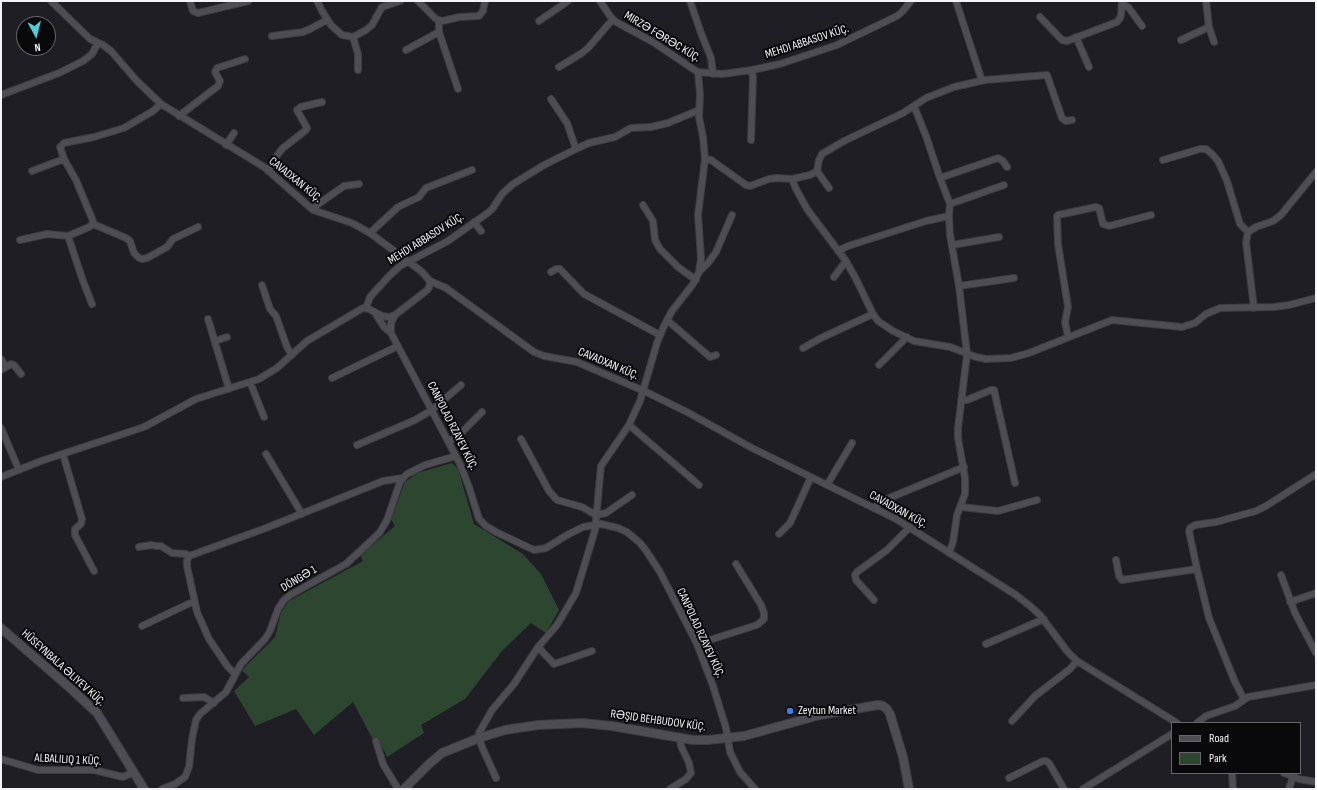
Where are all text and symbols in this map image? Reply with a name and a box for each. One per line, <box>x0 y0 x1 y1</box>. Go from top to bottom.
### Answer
street label: MIRZƏ FƏRƏC KÜÇ. <box>621 9 703 65</box>
north arrow <box>16 16 56 56</box>
street label: MEHDI ABBASOV KÜÇ. <box>763 22 851 62</box>
text: N <box>34 41 41 54</box>
street label: CAVADXAN KÜÇ. <box>266 154 324 206</box>
street label: MEHDI ABBASOV KÜÇ. <box>385 210 467 268</box>
street label: CAVADXAN KÜÇ. <box>576 345 640 383</box>
street label: CANPOLAD RZAYEV KÜÇ. <box>423 379 481 473</box>
street label: CAVADXAN KÜÇ. <box>866 488 930 532</box>
street label: DÖNGƏ 1 <box>279 563 319 595</box>
street label: CANPOLAD RZAYEV KÜÇ. <box>673 586 727 680</box>
street label: HÜSEYNBALA ƏLIYEV KÜÇ. <box>18 627 108 709</box>
place label: Zeytun Market <box>798 704 856 718</box>
marker: Zeytun Market <box>785 706 795 716</box>
street label: RƏŞID BEHBUDOV KÜÇ. <box>609 707 707 735</box>
legend <box>1171 722 1301 774</box>
text: Road <box>1209 731 1229 746</box>
street label: ALBALILIQ 1 KÜÇ. <box>34 751 102 769</box>
text: Park <box>1209 751 1227 766</box>

